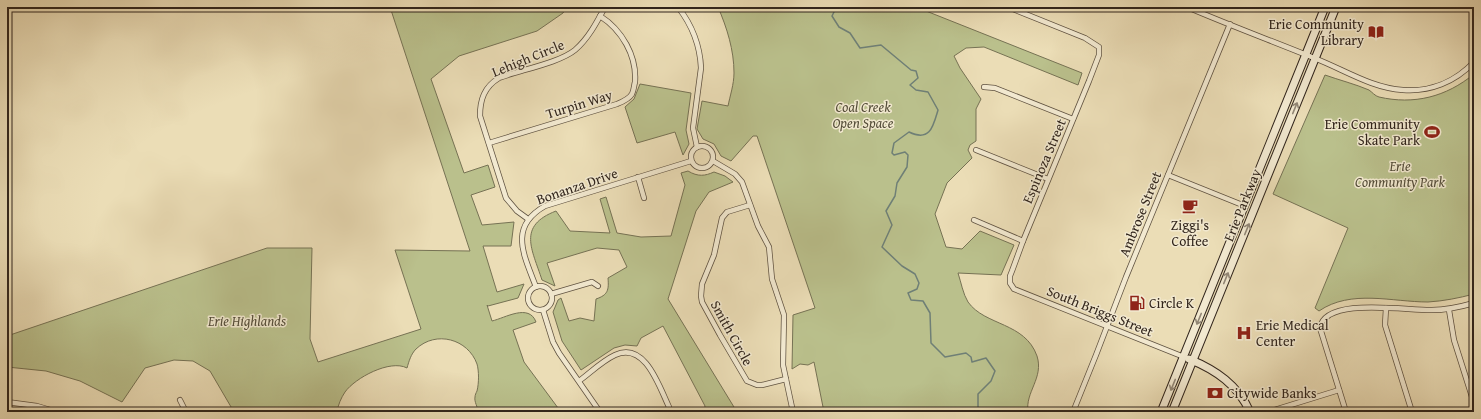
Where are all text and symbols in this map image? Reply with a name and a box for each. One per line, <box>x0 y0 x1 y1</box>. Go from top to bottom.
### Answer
place label: Erie Community Library <box>1269 14 1364 50</box>
library icon: Erie Community Library <box>1367 23 1385 41</box>
street label: Lehigh Circle <box>489 34 568 82</box>
street label: Turpin Way <box>543 84 615 124</box>
park label: Coal Creek Open Space <box>833 97 894 133</box>
one-way arrow <box>1292 103 1300 115</box>
place label: Erie Community Skate Park <box>1325 114 1421 150</box>
street label: Espinoza Street <box>1017 115 1071 207</box>
sports icon: Erie Community Skate Park <box>1423 123 1441 141</box>
park label: Erie Community Park <box>1355 156 1446 192</box>
street label: Bonanza Drive <box>534 163 621 209</box>
street label: Erie Parkway <box>1218 166 1266 244</box>
street label: Ambrose Street <box>1114 168 1166 260</box>
cafe icon: Ziggi's Coffee <box>1181 197 1199 215</box>
place label: Ziggi's Coffee <box>1171 215 1209 251</box>
one-way arrow <box>1243 223 1251 235</box>
one-way arrow <box>1223 273 1231 285</box>
street label: South Briggs Street <box>1044 281 1156 341</box>
place label: Circle K <box>1149 293 1195 313</box>
fuel station icon: Circle K <box>1128 294 1146 312</box>
street label: Smith Circle <box>706 297 758 370</box>
park label: Erie Highlands <box>207 311 286 331</box>
one-way arrow <box>1195 313 1202 325</box>
place label: Erie Medical Center <box>1256 315 1329 351</box>
hospital icon: Erie Medical Center <box>1235 324 1253 342</box>
one-way arrow <box>1168 378 1176 390</box>
place label: Citywide Banks <box>1227 383 1317 403</box>
bank icon: Citywide Banks <box>1206 384 1224 402</box>

